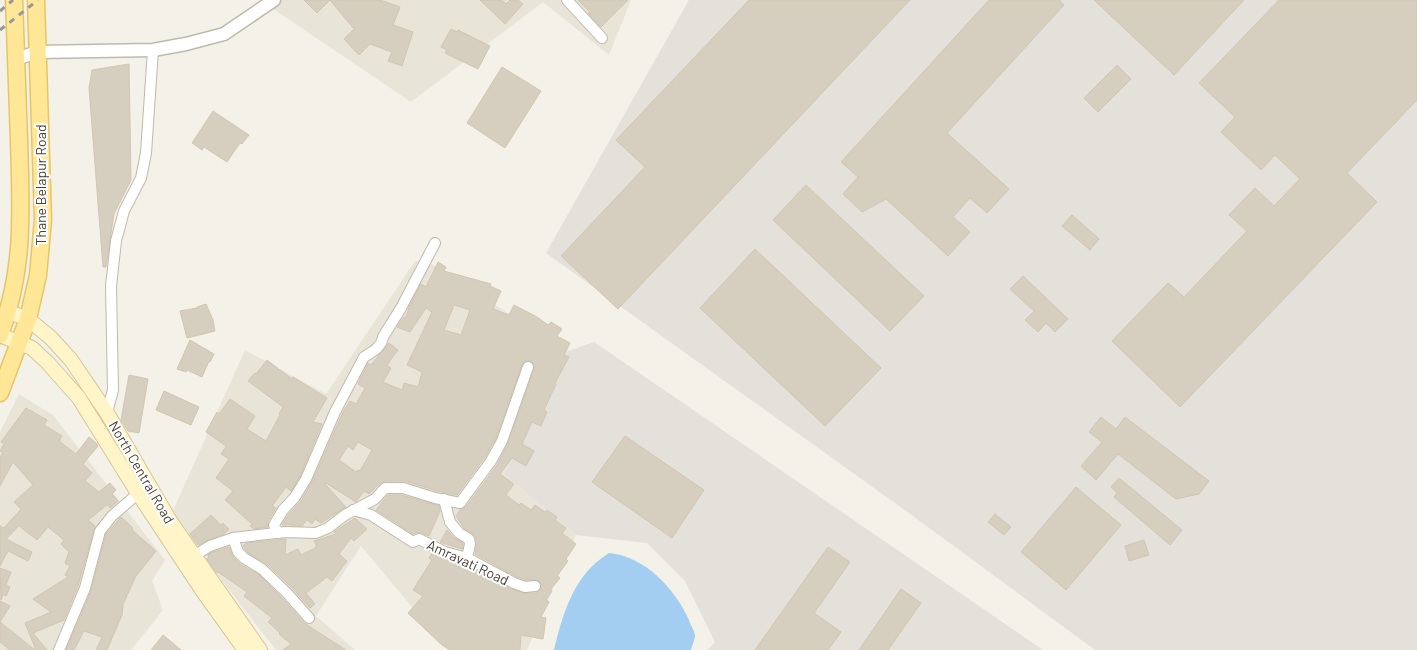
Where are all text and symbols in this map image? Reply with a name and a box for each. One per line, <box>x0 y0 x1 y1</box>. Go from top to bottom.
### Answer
street label: Thane Belapur Road <box>32 124 49 246</box>
street label: North Central Road <box>106 418 178 526</box>
street label: Amravati Road <box>424 536 512 588</box>

